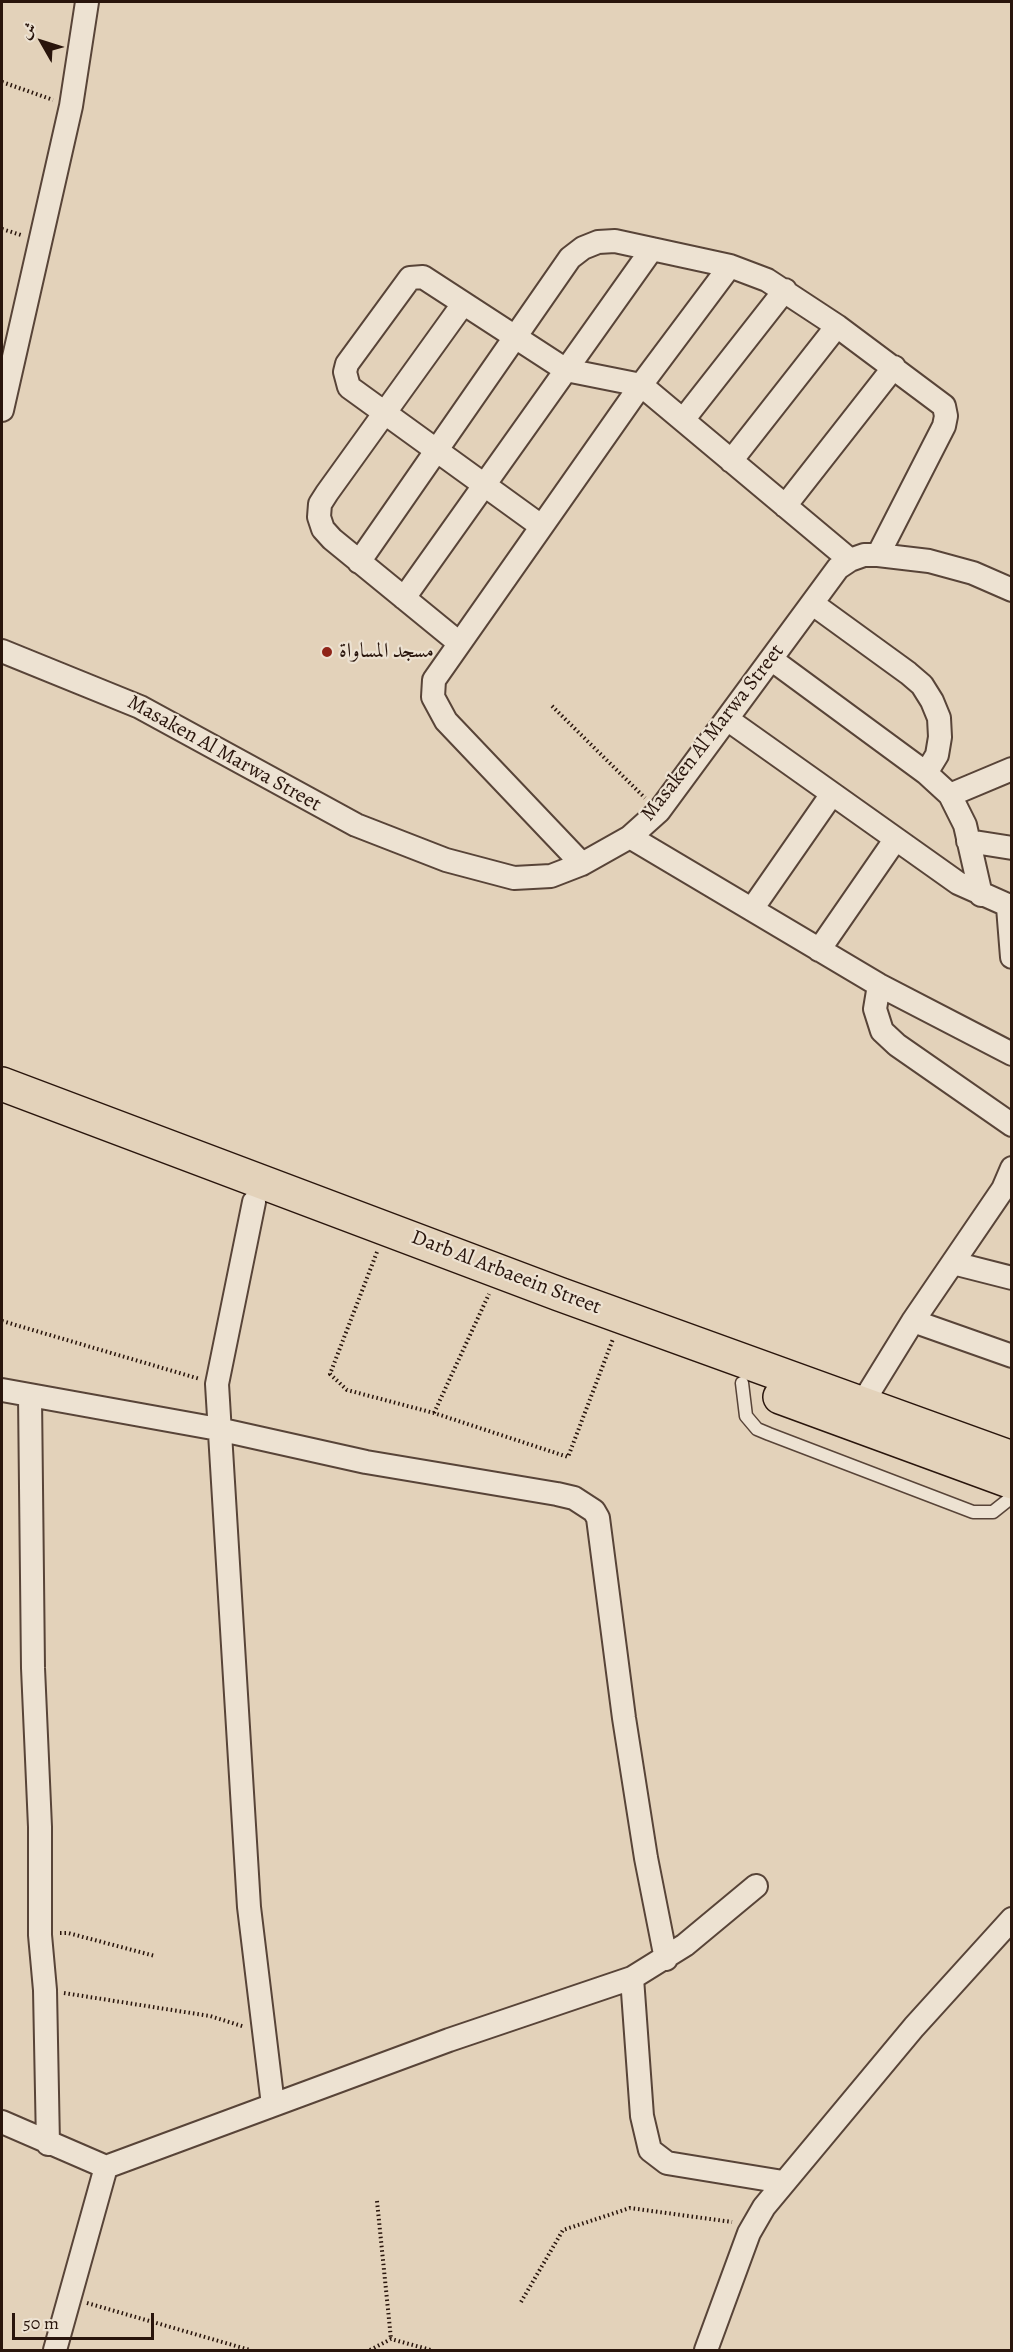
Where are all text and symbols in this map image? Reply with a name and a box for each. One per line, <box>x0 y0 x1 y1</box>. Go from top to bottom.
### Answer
north arrow <box>12 12 72 72</box>
text: ش <box>14 18 42 44</box>
place label: مسجد المساواة <box>339 639 434 665</box>
street label: Masaken Al Marwa Street <box>636 640 790 826</box>
marker: مسجد المساواة <box>320 645 334 659</box>
street label: Masaken Al Marwa Street <box>123 690 325 818</box>
street label: Darb Al Arbaeein Street <box>408 1225 604 1321</box>
scale bar <box>15 2301 158 2339</box>
text: 50 m <box>23 2311 59 2335</box>

